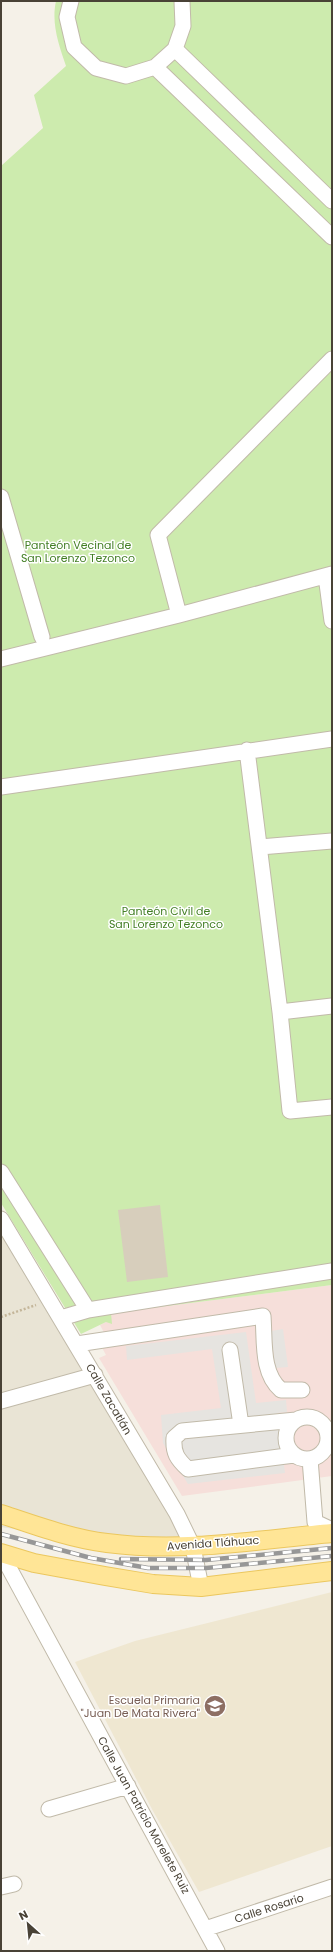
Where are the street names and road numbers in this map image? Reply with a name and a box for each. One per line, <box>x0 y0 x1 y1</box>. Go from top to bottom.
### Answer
street label: Calle Zacatlán <box>82 1360 136 1438</box>
street label: Avenida Tláhuac <box>166 1532 260 1554</box>
street label: Calle Juan Patricio Morelete Ruiz <box>94 1733 194 1897</box>
street label: Calle Rosario <box>232 1889 306 1927</box>

